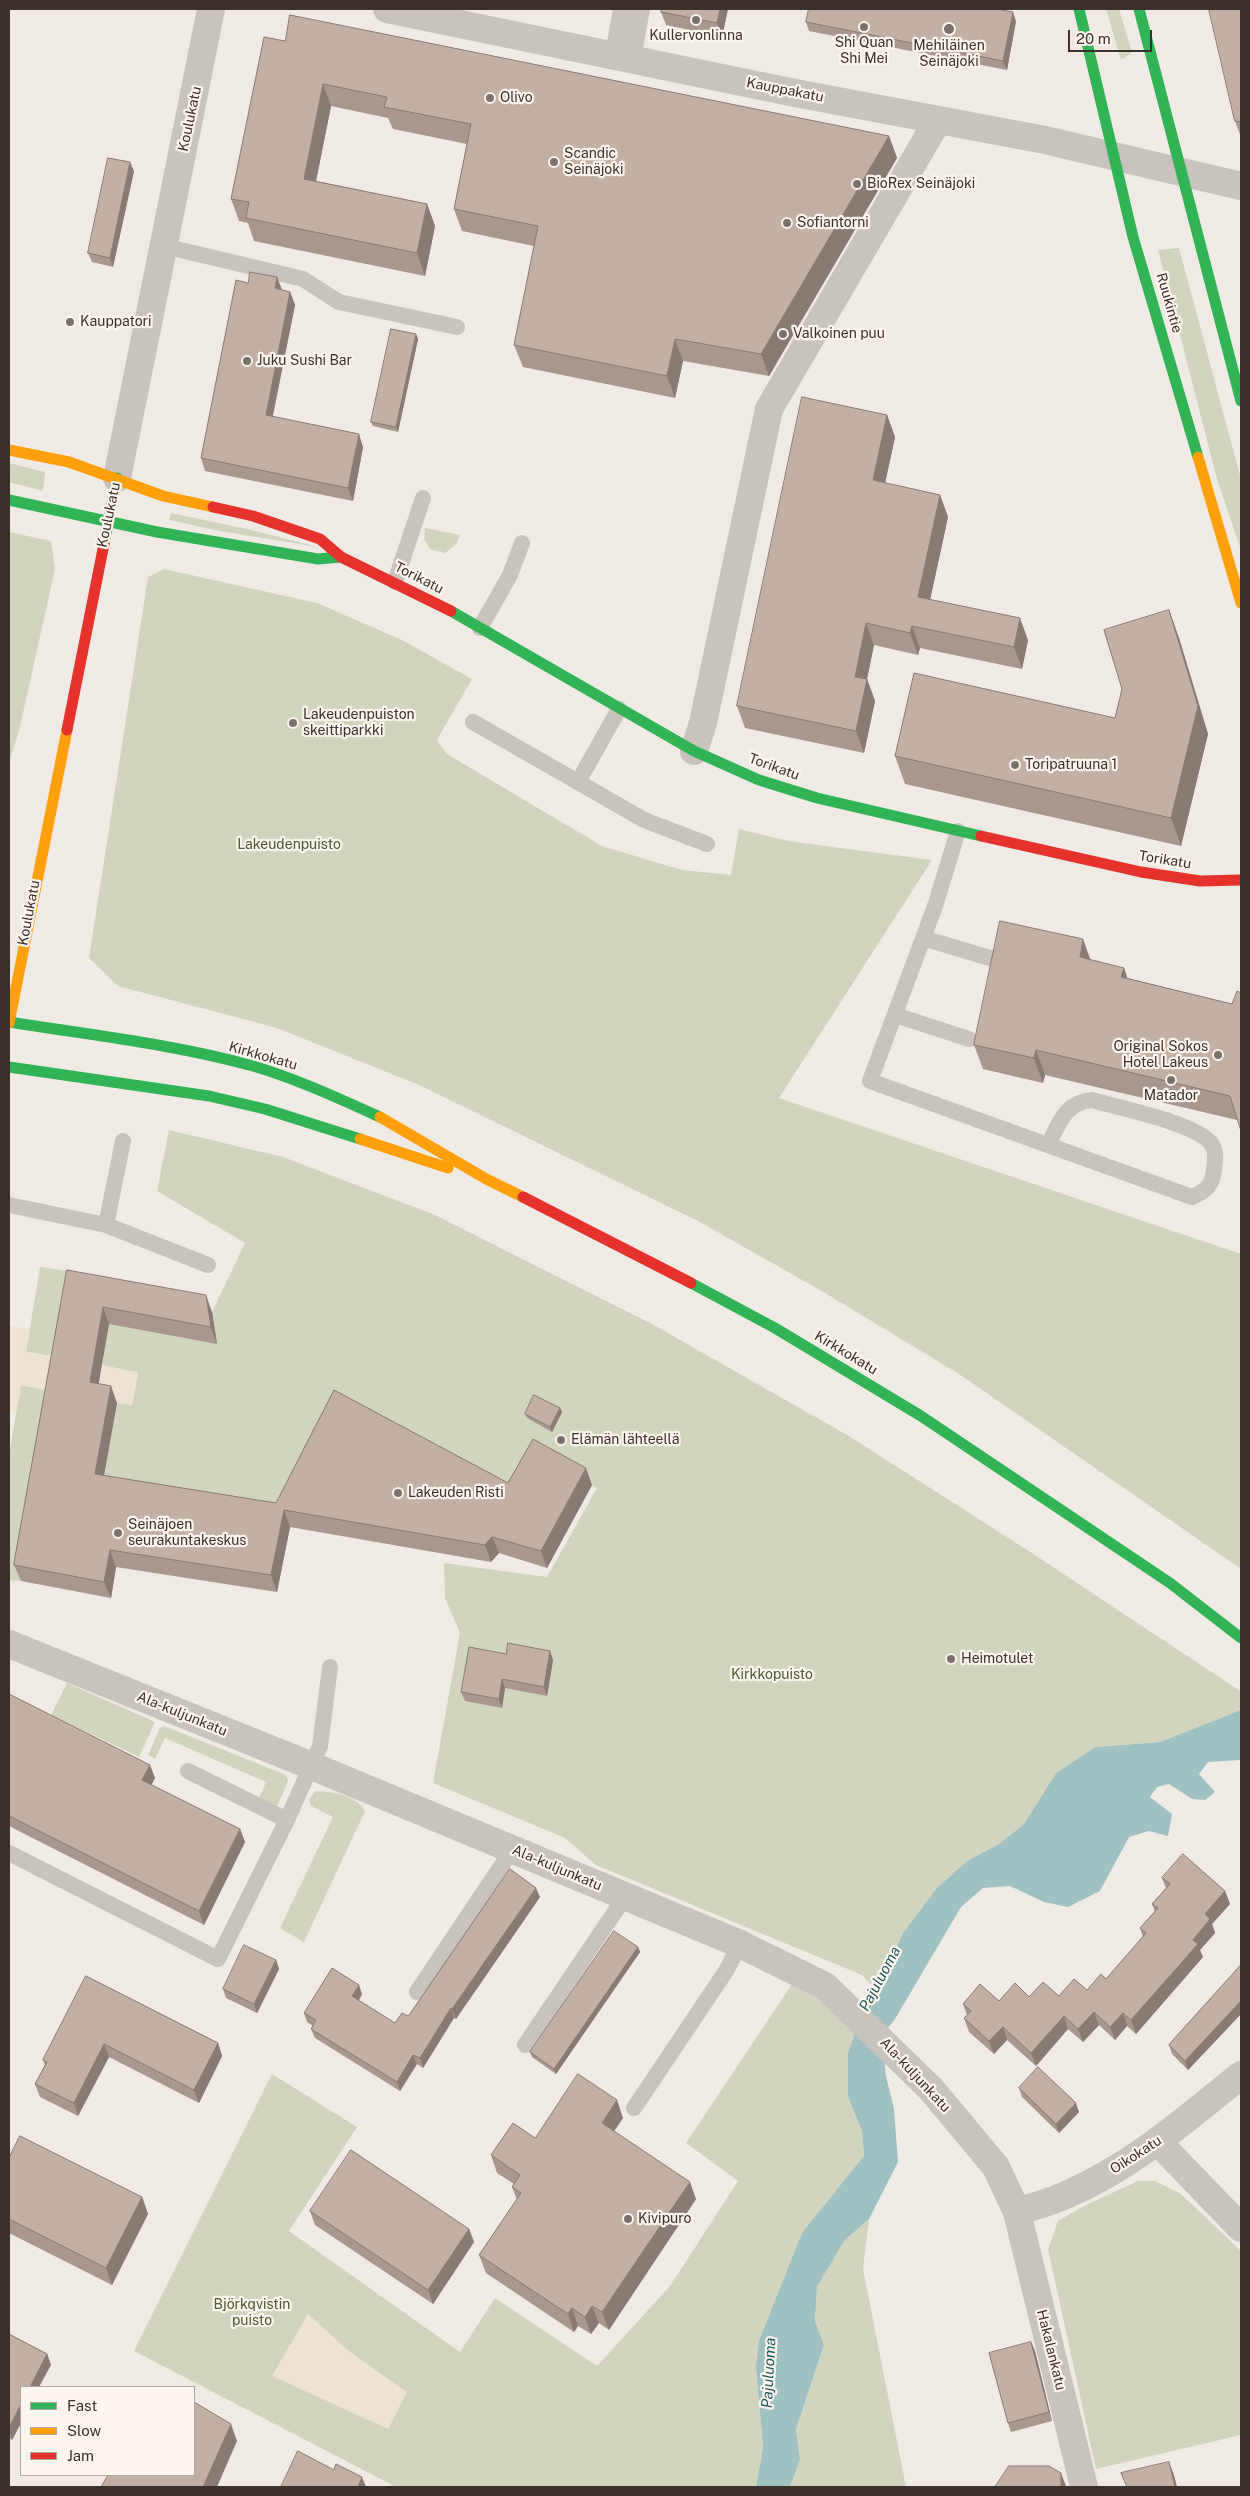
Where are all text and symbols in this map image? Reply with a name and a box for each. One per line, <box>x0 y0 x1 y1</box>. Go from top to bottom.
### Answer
marker: Kullervonlinna <box>690 14 702 26</box>
scale bar <box>1070 20 1154 52</box>
marker: Shi Quan Shi Mei <box>858 21 870 33</box>
marker: Mehiläinen Seinäjoki <box>942 22 956 36</box>
place label: Kullervonlinna <box>649 28 743 44</box>
text: 20 m <box>1076 30 1111 47</box>
place label: Shi Quan Shi Mei <box>835 35 893 68</box>
place label: Mehiläinen Seinäjoki <box>913 38 985 70</box>
street label: Kauppakatu <box>745 74 825 106</box>
street label: Koulukatu <box>175 85 205 153</box>
place label: Olivo <box>500 90 533 106</box>
marker: Olivo <box>484 92 496 104</box>
place label: Scandic Seinäjoki <box>564 146 624 178</box>
marker: Scandic Seinäjoki <box>548 156 560 168</box>
place label: BioRex Seinäjoki <box>867 176 975 192</box>
marker: BioRex Seinäjoki <box>851 178 863 190</box>
place label: Sofiantorni <box>797 215 869 231</box>
marker: Sofiantorni <box>781 217 793 229</box>
street label: Ruukintie <box>1152 271 1186 335</box>
place label: Kauppatori <box>80 314 152 330</box>
marker: Kauppatori <box>64 316 76 328</box>
place label: Valkoinen puu <box>793 326 885 342</box>
marker: Valkoinen puu <box>777 328 789 340</box>
place label: Juku Sushi Bar <box>257 353 352 369</box>
marker: Juku Sushi Bar <box>241 355 253 367</box>
street label: Koulukatu <box>94 481 124 549</box>
street label: Torikatu <box>392 559 446 597</box>
place label: Lakeudenpuiston skeittiparkki <box>303 707 415 740</box>
marker: Lakeudenpuiston skeittiparkki <box>287 717 299 729</box>
street label: Torikatu <box>746 750 802 784</box>
place label: Toripatruuna 1 <box>1025 757 1117 773</box>
marker: Toripatruuna 1 <box>1009 759 1021 771</box>
park label: Lakeudenpuisto <box>237 837 341 853</box>
street label: Torikatu <box>1138 848 1192 872</box>
street label: Koulukatu <box>14 879 44 947</box>
street label: Kirkkokatu <box>227 1038 299 1074</box>
place label: Original Sokos Hotel Lakeus <box>1113 1039 1208 1072</box>
marker: Original Sokos Hotel Lakeus <box>1212 1049 1224 1061</box>
marker: Matador <box>1165 1074 1177 1086</box>
place label: Matador <box>1144 1088 1198 1104</box>
street label: Kirkkokatu <box>811 1328 881 1378</box>
place label: Elämän lähteellä <box>571 1432 679 1448</box>
marker: Elämän lähteellä <box>555 1434 567 1446</box>
place label: Lakeuden Risti <box>408 1485 504 1501</box>
marker: Lakeuden Risti <box>392 1487 404 1499</box>
place label: Seinäjoen seurakuntakeskus <box>128 1517 246 1550</box>
marker: Seinäjoen seurakuntakeskus <box>112 1527 124 1539</box>
place label: Heimotulet <box>961 1651 1033 1667</box>
marker: Heimotulet <box>945 1653 957 1665</box>
park label: Kirkkopuisto <box>731 1667 813 1683</box>
street label: Ala-kuljunkatu <box>134 1688 230 1740</box>
street label: Ala-kuljunkatu <box>510 1842 604 1894</box>
water label: Pajuluoma <box>855 1944 905 2014</box>
street label: Ala-kuljunkatu <box>876 2034 954 2116</box>
street label: Oikokatu <box>1107 2132 1165 2178</box>
place label: Kivipuro <box>638 2211 691 2227</box>
marker: Kivipuro <box>622 2213 634 2225</box>
park label: Björkqvistin puisto <box>214 2297 290 2330</box>
street label: Hakalankatu <box>1033 2308 1069 2392</box>
water label: Pajuluoma <box>758 2337 780 2409</box>
legend <box>20 2386 195 2476</box>
text: Fast <box>67 2397 97 2414</box>
text: Slow <box>67 2422 101 2439</box>
text: Jam <box>67 2447 94 2464</box>

